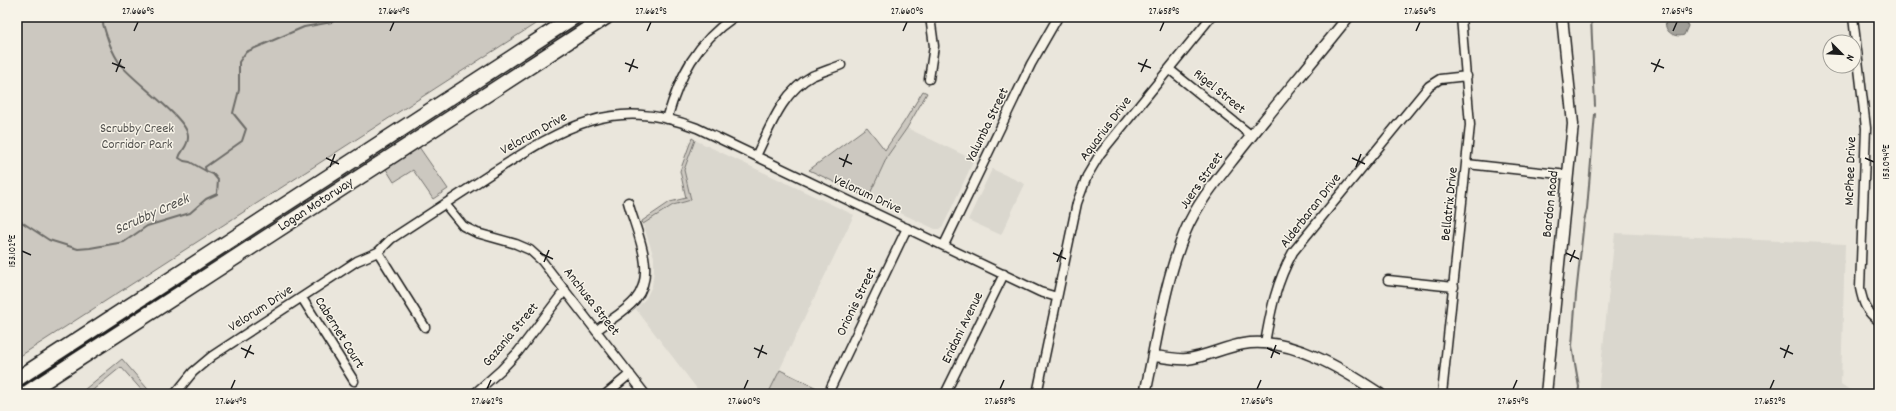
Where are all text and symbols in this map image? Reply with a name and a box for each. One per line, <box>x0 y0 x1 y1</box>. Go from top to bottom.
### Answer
text: 27.666°S <box>122 5 154 19</box>
text: 27.664°S <box>378 5 410 19</box>
text: 27.662°S <box>635 5 667 19</box>
text: 27.660°S <box>891 5 923 19</box>
text: 27.658°S <box>1148 5 1180 19</box>
text: 27.656°S <box>1404 5 1436 19</box>
text: 27.654°S <box>1661 5 1693 19</box>
north arrow <box>1822 34 1862 74</box>
text: N <box>1841 52 1858 64</box>
street label: Rigel Street <box>1189 65 1249 119</box>
street label: Yalumba Street <box>961 84 1015 166</box>
street label: Aquarius Drive <box>1075 92 1137 166</box>
street label: Velorum Drive <box>497 107 571 161</box>
park label: Scrubby Creek Corridor Park <box>100 119 174 155</box>
street label: McPhee Drive <box>1840 136 1862 206</box>
text: 153.094°E <box>1880 144 1894 179</box>
street label: Juers Street <box>1175 148 1229 214</box>
street label: Bellatrix Drive <box>1436 166 1464 242</box>
street label: Alderbaran Drive <box>1275 169 1347 253</box>
street label: Velorum Drive <box>829 170 905 220</box>
street label: Bardon Road <box>1538 170 1564 238</box>
street label: Logan Motorway <box>274 173 358 237</box>
water label: Scrubby Creek <box>111 188 194 241</box>
text: 153.102°E <box>6 234 20 267</box>
street label: Anchusa Street <box>558 264 624 340</box>
street label: Orionis Street <box>832 264 882 340</box>
street label: Velorum Drive <box>225 281 297 337</box>
street label: Eridani Avenue <box>937 289 989 367</box>
street label: Cabernet Court <box>309 293 369 373</box>
street label: Gazania Street <box>478 299 544 371</box>
text: 27.664°S <box>215 395 247 409</box>
text: 27.662°S <box>471 395 503 409</box>
text: 27.660°S <box>728 395 760 409</box>
text: 27.658°S <box>984 395 1016 409</box>
text: 27.656°S <box>1241 395 1273 409</box>
text: 27.654°S <box>1497 395 1529 409</box>
text: 27.652°S <box>1754 395 1786 409</box>

